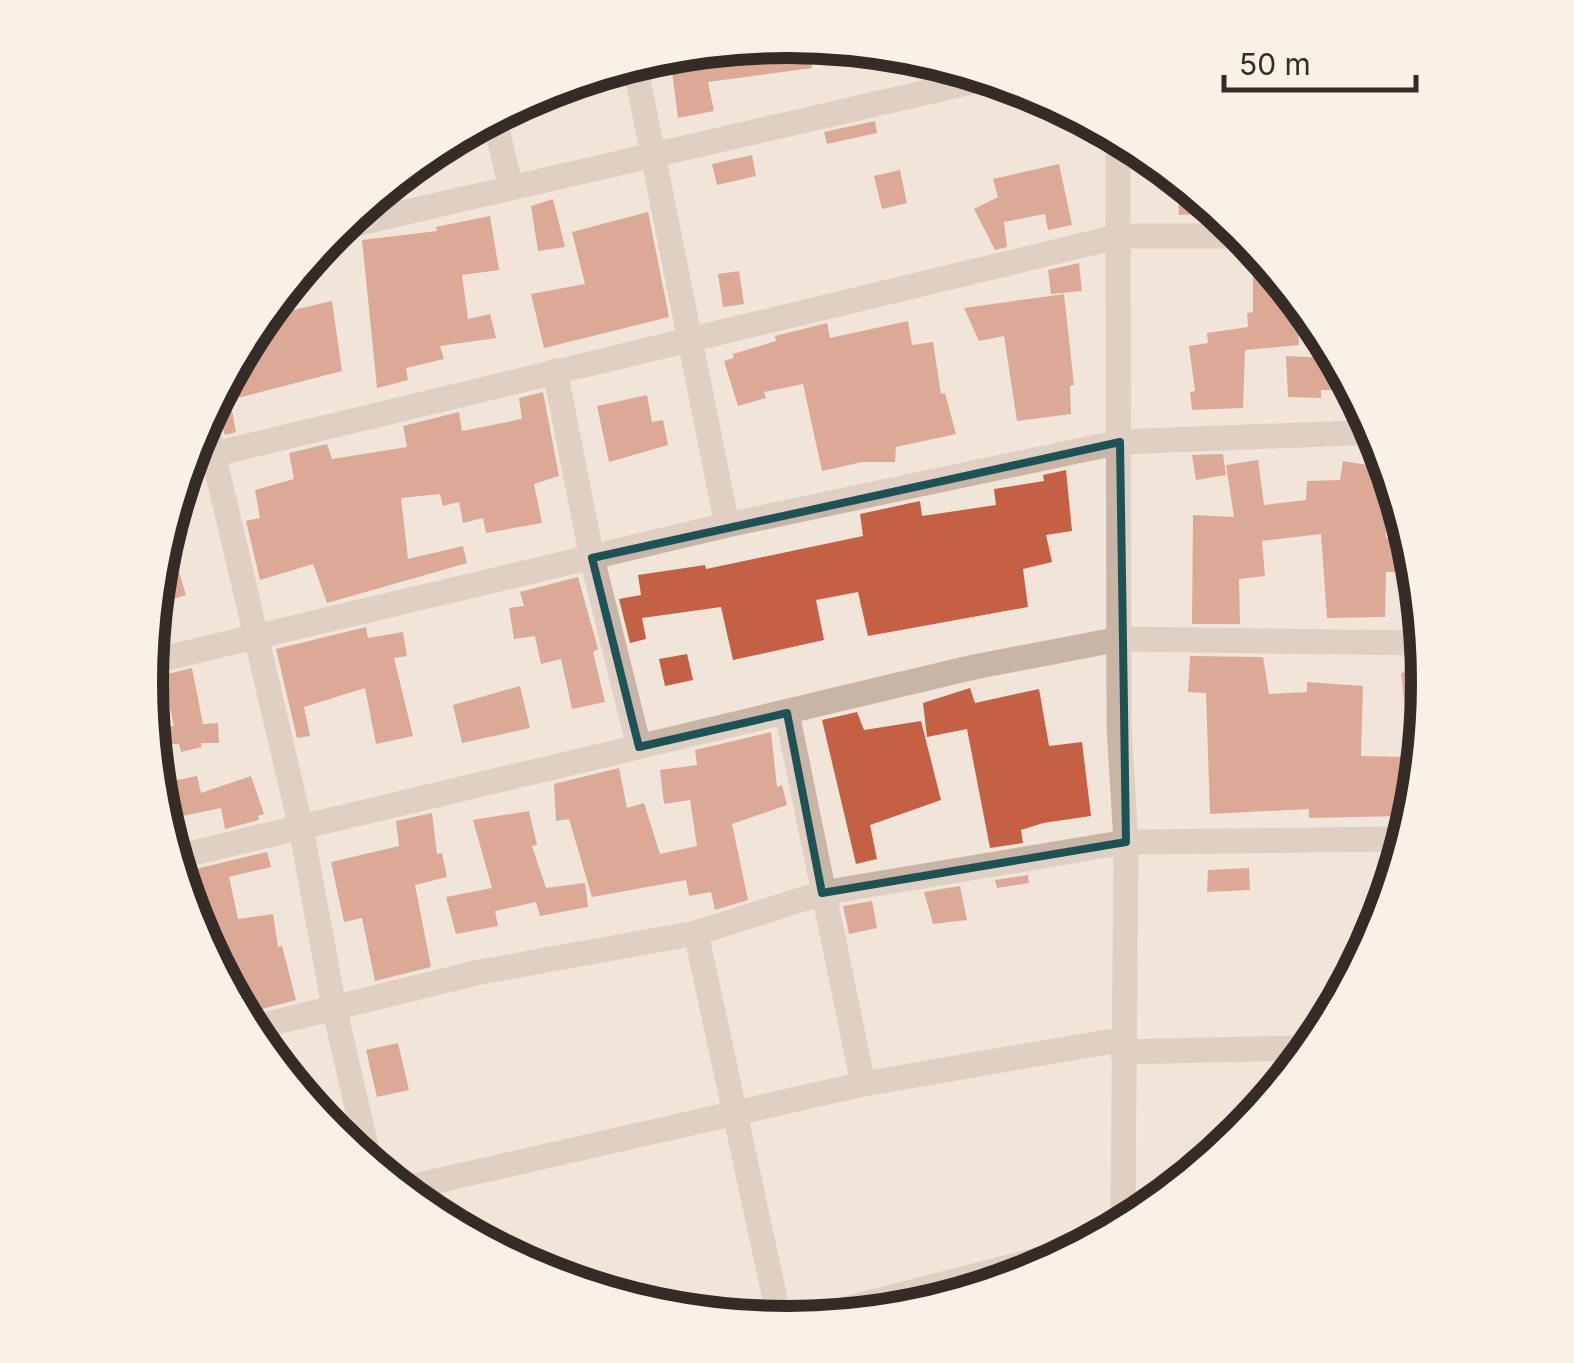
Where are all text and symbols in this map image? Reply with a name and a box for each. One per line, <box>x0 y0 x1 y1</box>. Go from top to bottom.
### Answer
scale bar <box>1224 30 1416 92</box>
text: 50 m <box>1239 46 1311 82</box>

